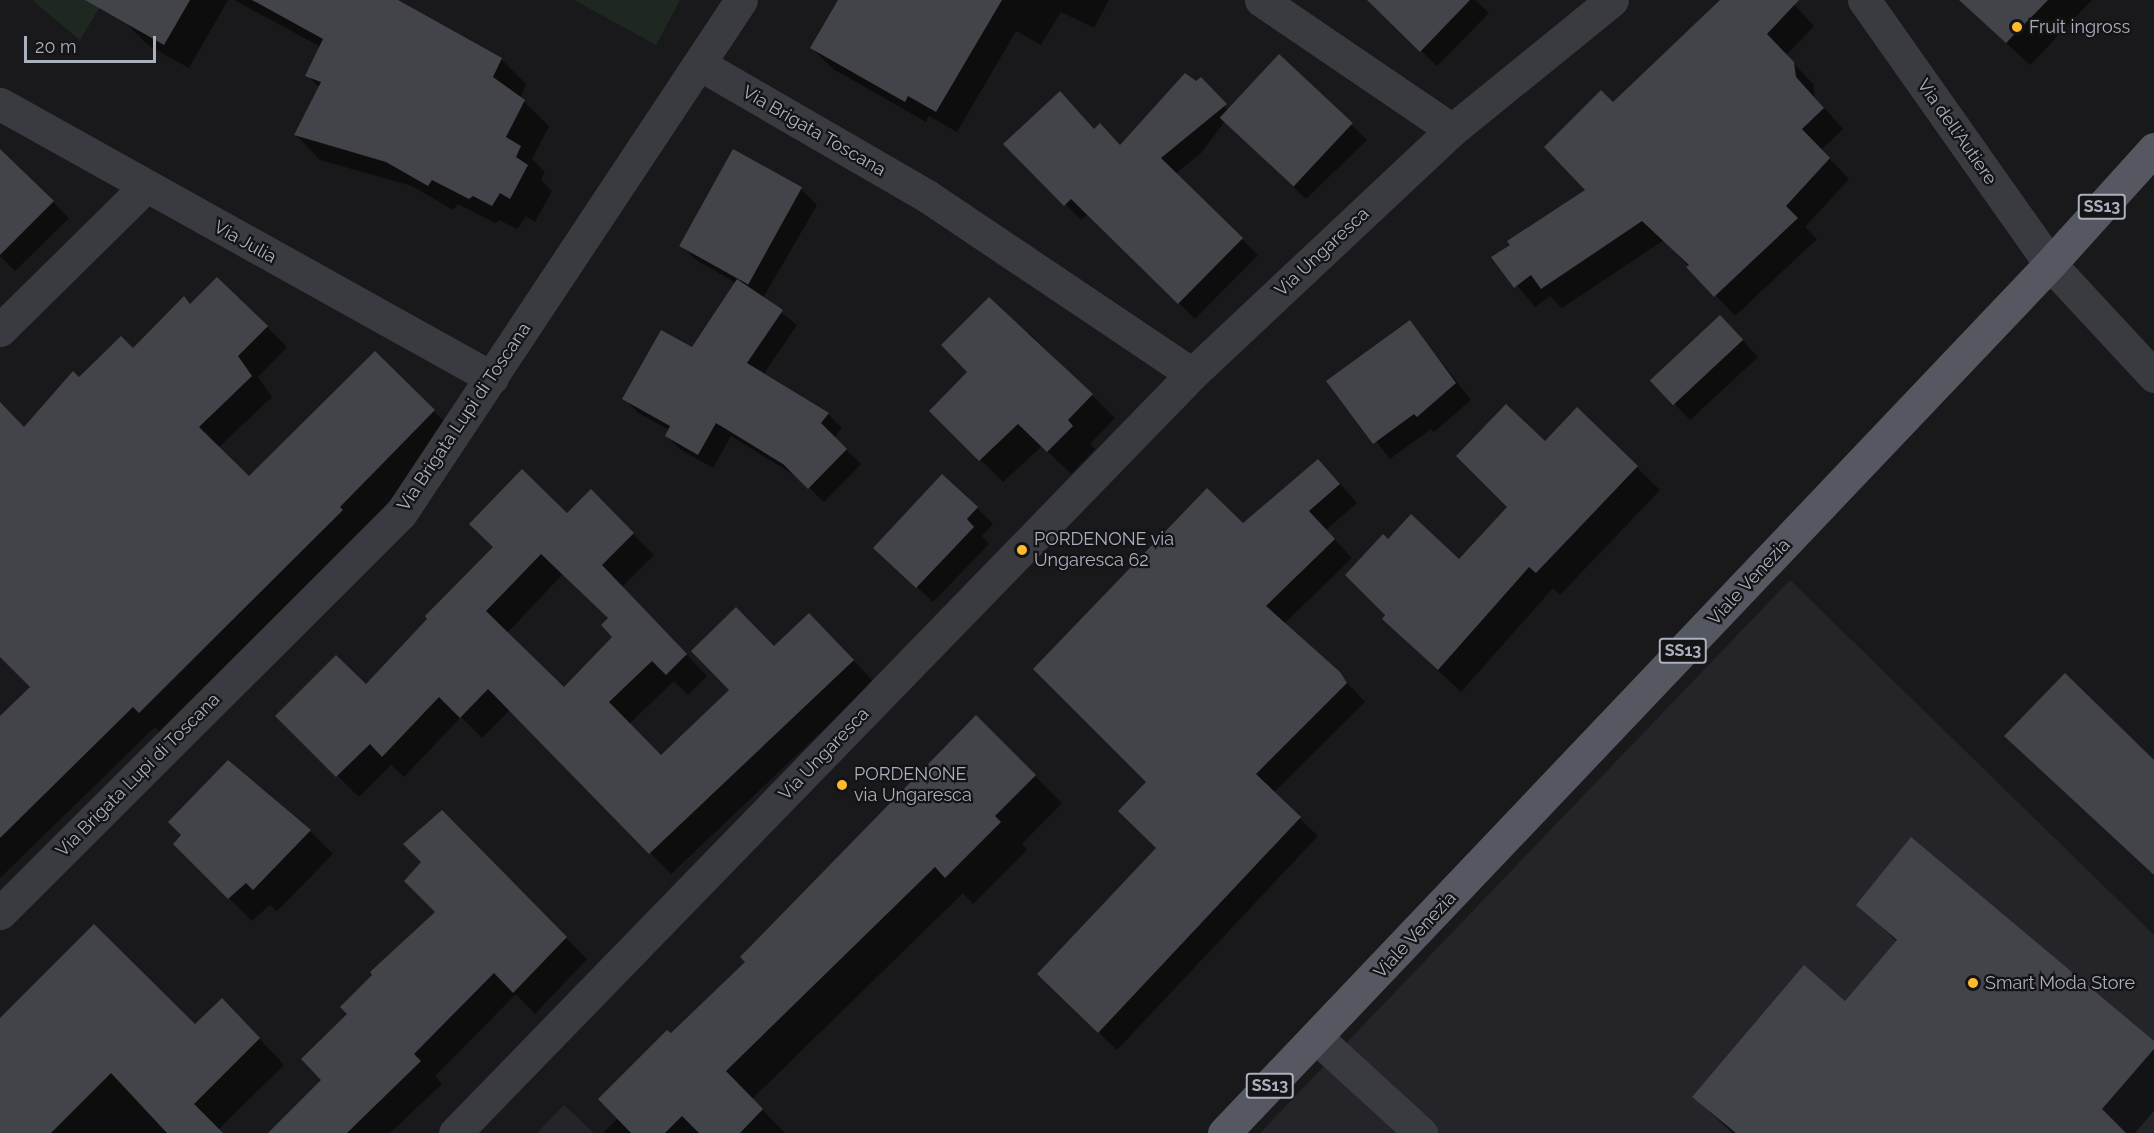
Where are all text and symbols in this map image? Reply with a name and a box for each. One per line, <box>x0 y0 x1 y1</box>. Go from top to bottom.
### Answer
place label: Fruit ingross <box>2029 16 2130 38</box>
marker: Fruit ingross <box>2010 20 2024 34</box>
scale bar <box>27 24 159 62</box>
text: 20 m <box>35 36 77 57</box>
street label: Via dell'Autiere <box>1913 75 2001 189</box>
street label: Via Brigata Toscana <box>738 81 890 181</box>
road number: SS13 <box>2076 194 2128 220</box>
street label: Via Ungaresca <box>1271 203 1373 301</box>
street label: Via Julia <box>210 216 280 268</box>
street label: Via Brigata Lupi di Toscana <box>393 319 535 515</box>
place label: PORDENONE via Ungaresca 62 <box>1034 529 1174 572</box>
street label: Viale Venezia <box>1703 534 1795 630</box>
marker: PORDENONE via Ungaresca 62 <box>1015 543 1029 557</box>
road number: SS13 <box>1658 638 1708 664</box>
street label: Via Brigata Lupi di Toscana <box>52 689 224 861</box>
street label: Via Ungaresca <box>774 703 874 805</box>
place label: PORDENONE via Ungaresca <box>854 764 972 806</box>
marker: PORDENONE via Ungaresca <box>835 778 849 792</box>
street label: Viale Venezia <box>1369 887 1461 983</box>
place label: Smart Moda Store <box>1985 972 2135 994</box>
marker: Smart Moda Store <box>1966 976 1980 990</box>
road number: SS13 <box>1244 1073 1296 1099</box>

